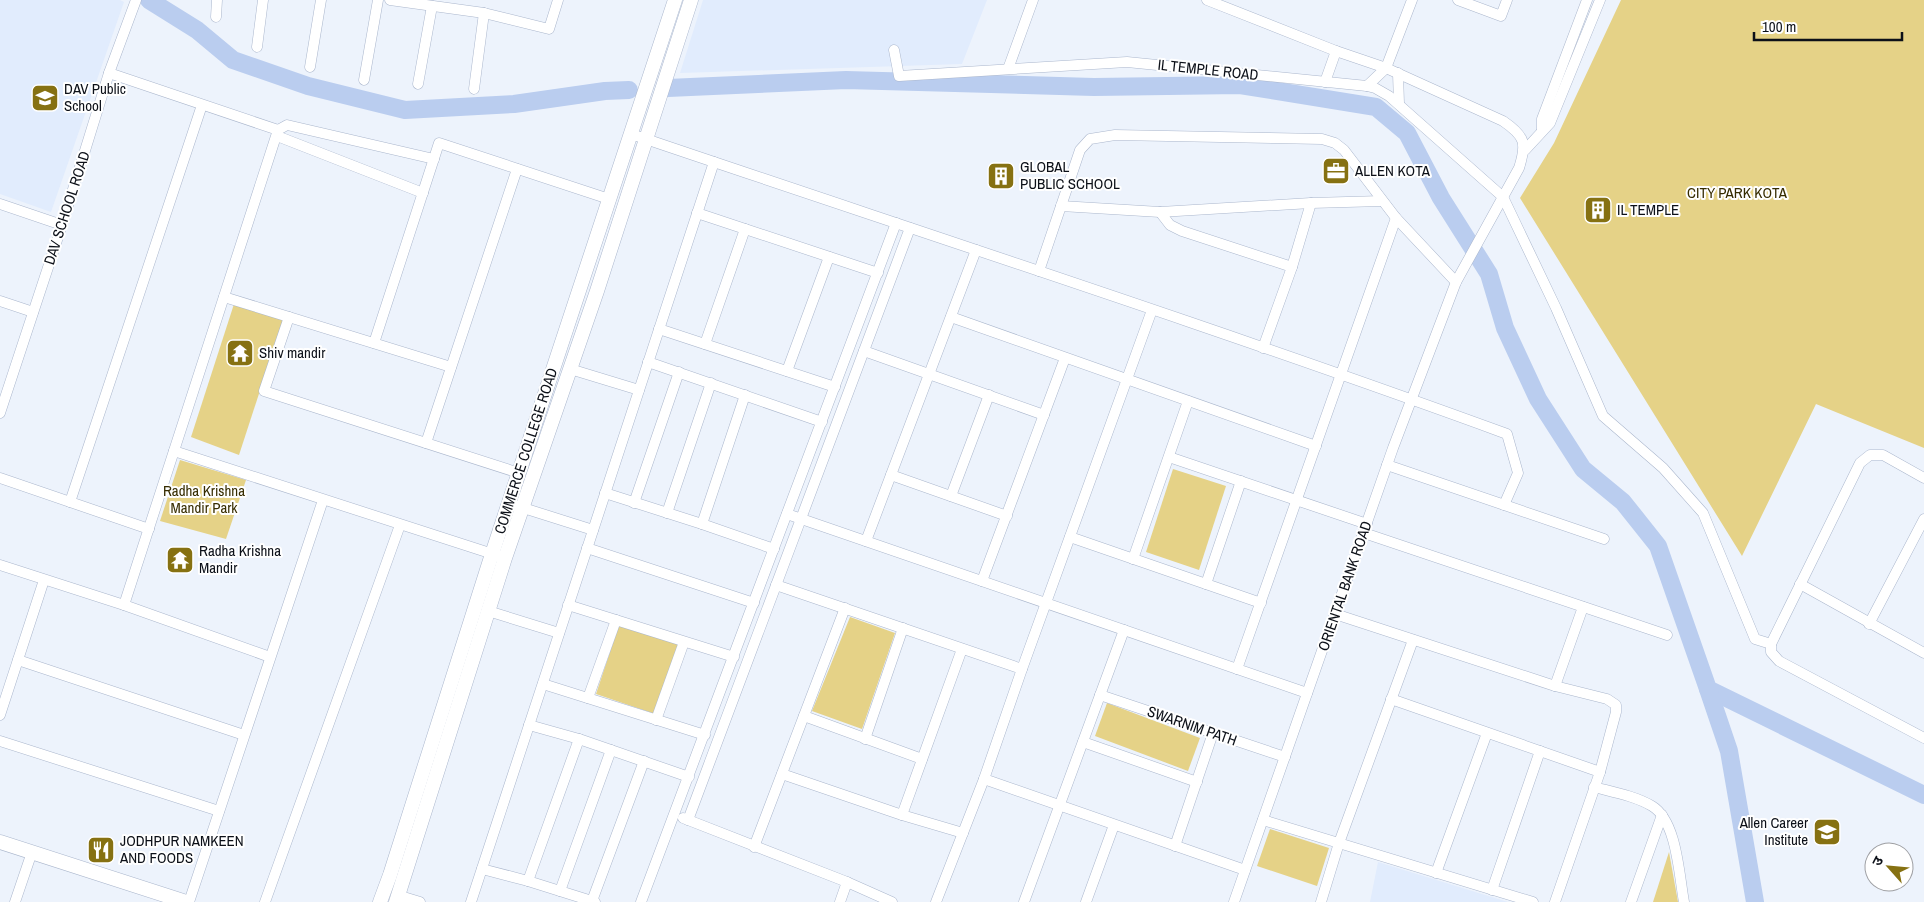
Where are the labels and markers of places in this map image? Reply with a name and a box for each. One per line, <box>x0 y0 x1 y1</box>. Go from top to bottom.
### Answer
place label: DAV Public School <box>64 78 126 116</box>
school or university icon: DAV Public School <box>30 83 60 113</box>
place label: GLOBAL PUBLIC SCHOOL <box>1020 156 1120 194</box>
office icon: ALLEN KOTA <box>1321 156 1351 186</box>
place label: ALLEN KOTA <box>1354 160 1431 181</box>
building icon: GLOBAL PUBLIC SCHOOL <box>986 161 1016 191</box>
building icon: IL TEMPLE <box>1583 195 1613 225</box>
place label: IL TEMPLE <box>1617 199 1679 220</box>
temple icon: Shiv mandir <box>225 338 255 368</box>
place label: Shiv mandir <box>259 342 325 363</box>
place label: Radha Krishna Mandir <box>199 540 281 578</box>
temple icon: Radha Krishna Mandir <box>165 545 195 575</box>
place label: Allen Career Institute <box>1739 812 1808 850</box>
school or university icon: Allen Career Institute <box>1812 817 1842 847</box>
place label: JODHPUR NAMKEEN AND FOODS <box>119 830 244 868</box>
restaurant icon: JODHPUR NAMKEEN AND FOODS <box>86 835 116 865</box>

